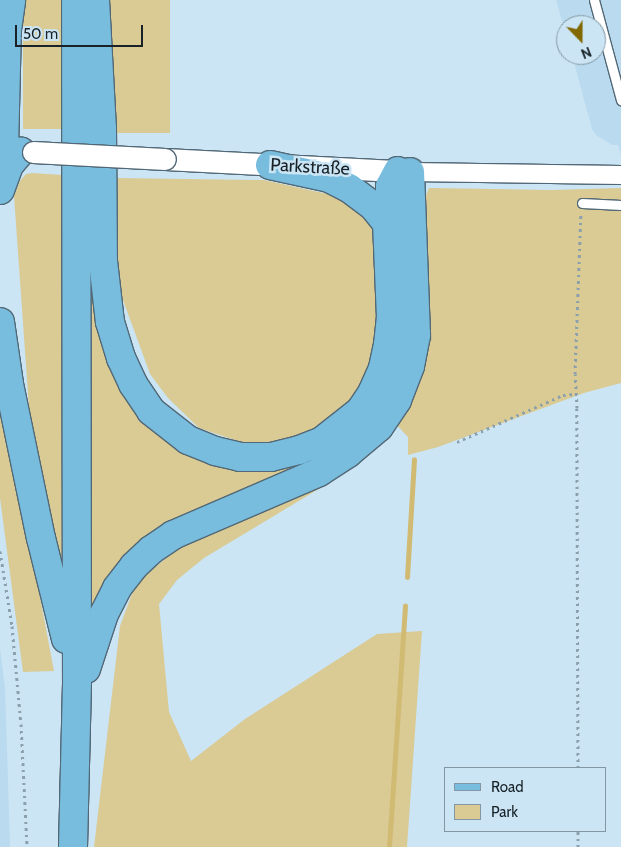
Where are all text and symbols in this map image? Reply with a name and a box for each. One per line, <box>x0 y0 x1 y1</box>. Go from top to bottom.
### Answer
scale bar <box>18 15 145 47</box>
north arrow <box>556 15 606 65</box>
text: 50 m <box>23 25 58 43</box>
text: N <box>578 43 594 63</box>
street label: Parkstraße <box>270 154 350 180</box>
legend <box>444 767 606 832</box>
text: Road <box>491 778 524 796</box>
text: Park <box>491 803 518 821</box>

